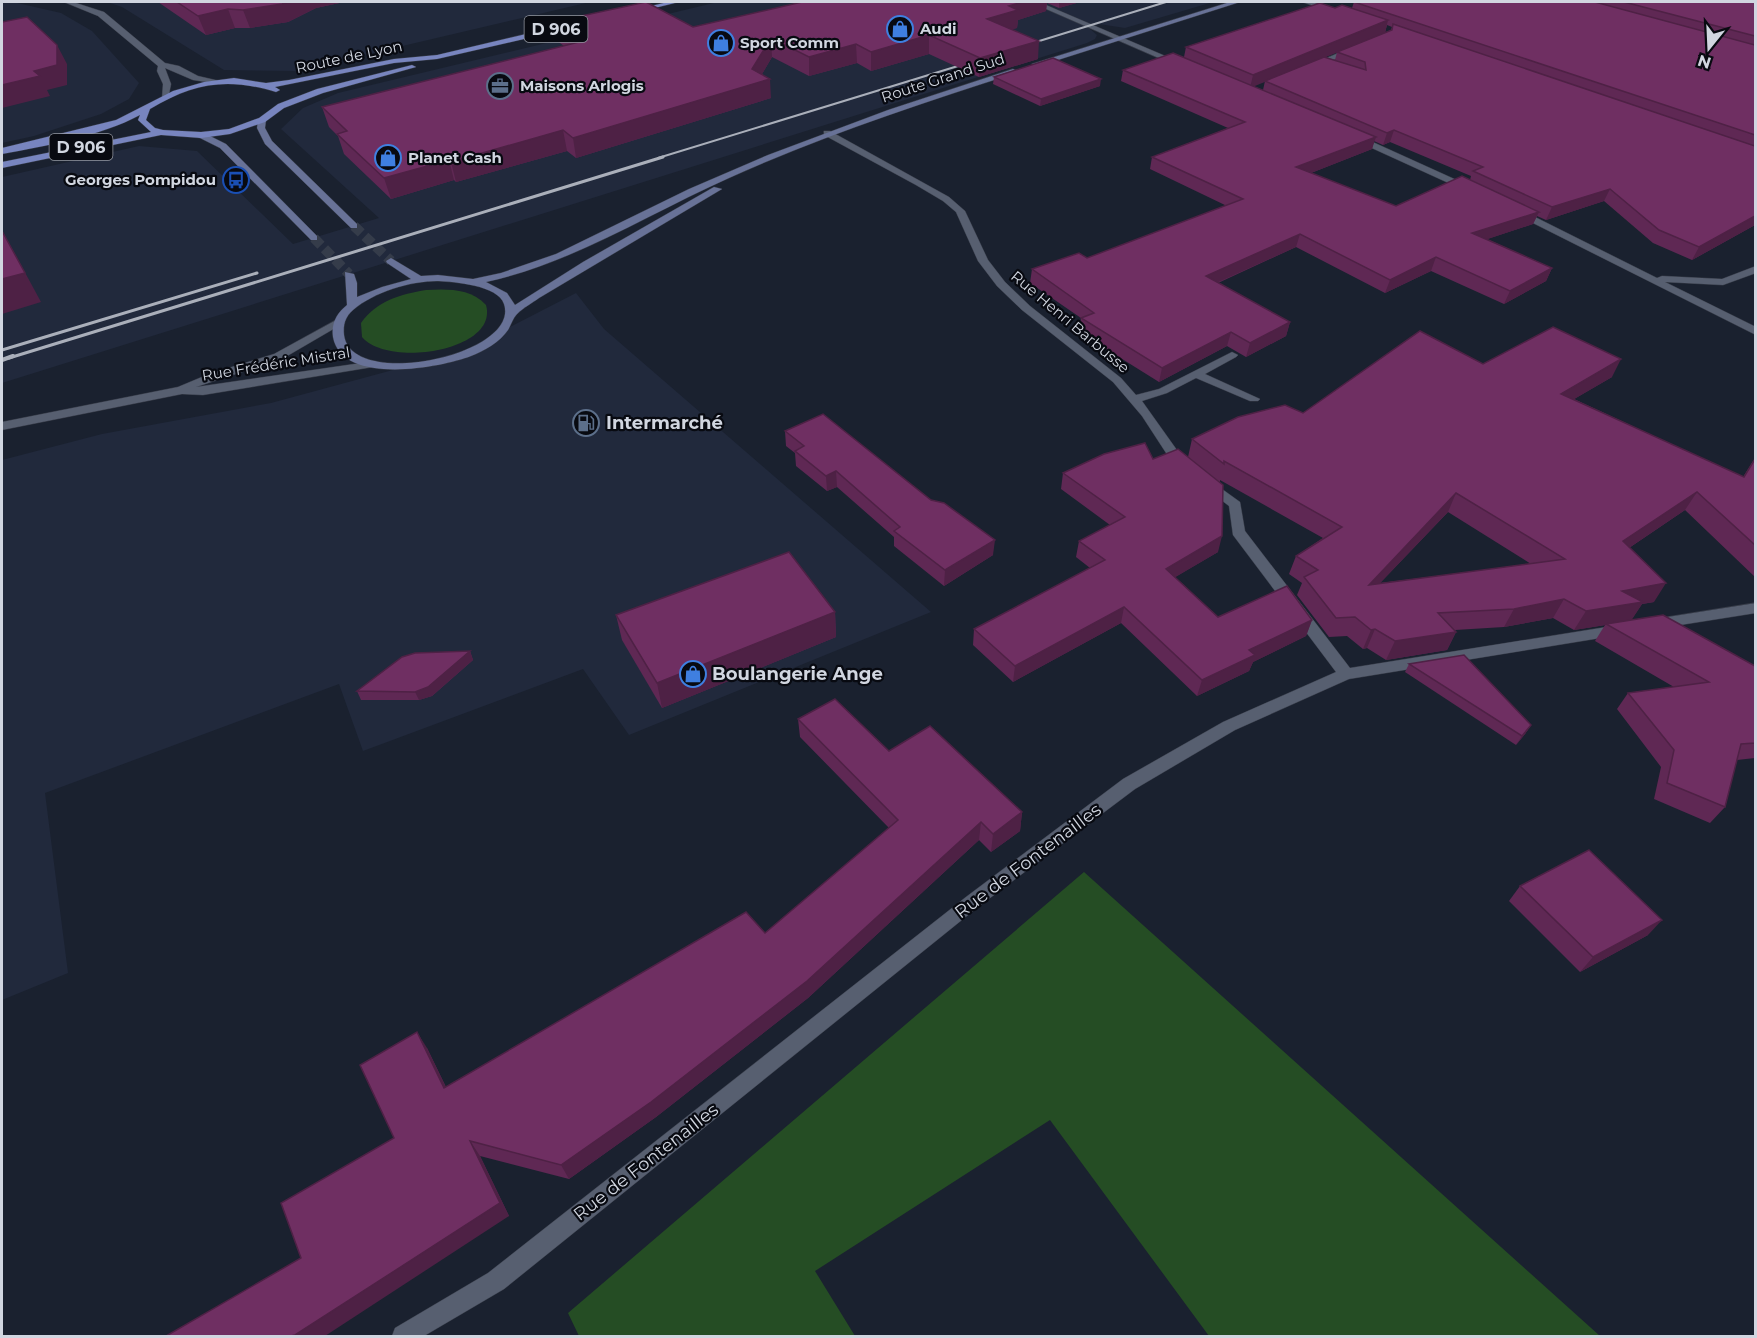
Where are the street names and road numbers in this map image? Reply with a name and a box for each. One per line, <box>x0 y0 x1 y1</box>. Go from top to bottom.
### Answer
road number: D 906 <box>524 16 588 42</box>
street label: Route de Lyon <box>294 36 404 77</box>
street label: Route Grand Sud <box>879 49 1007 106</box>
road number: D 906 <box>50 134 112 160</box>
street label: Rue Henri Barbusse <box>1007 266 1134 377</box>
street label: Rue Frédéric Mistral <box>200 342 351 385</box>
street label: Rue de Fontenailles <box>950 799 1106 923</box>
street label: Rue de Fontenailles <box>569 1098 723 1225</box>

